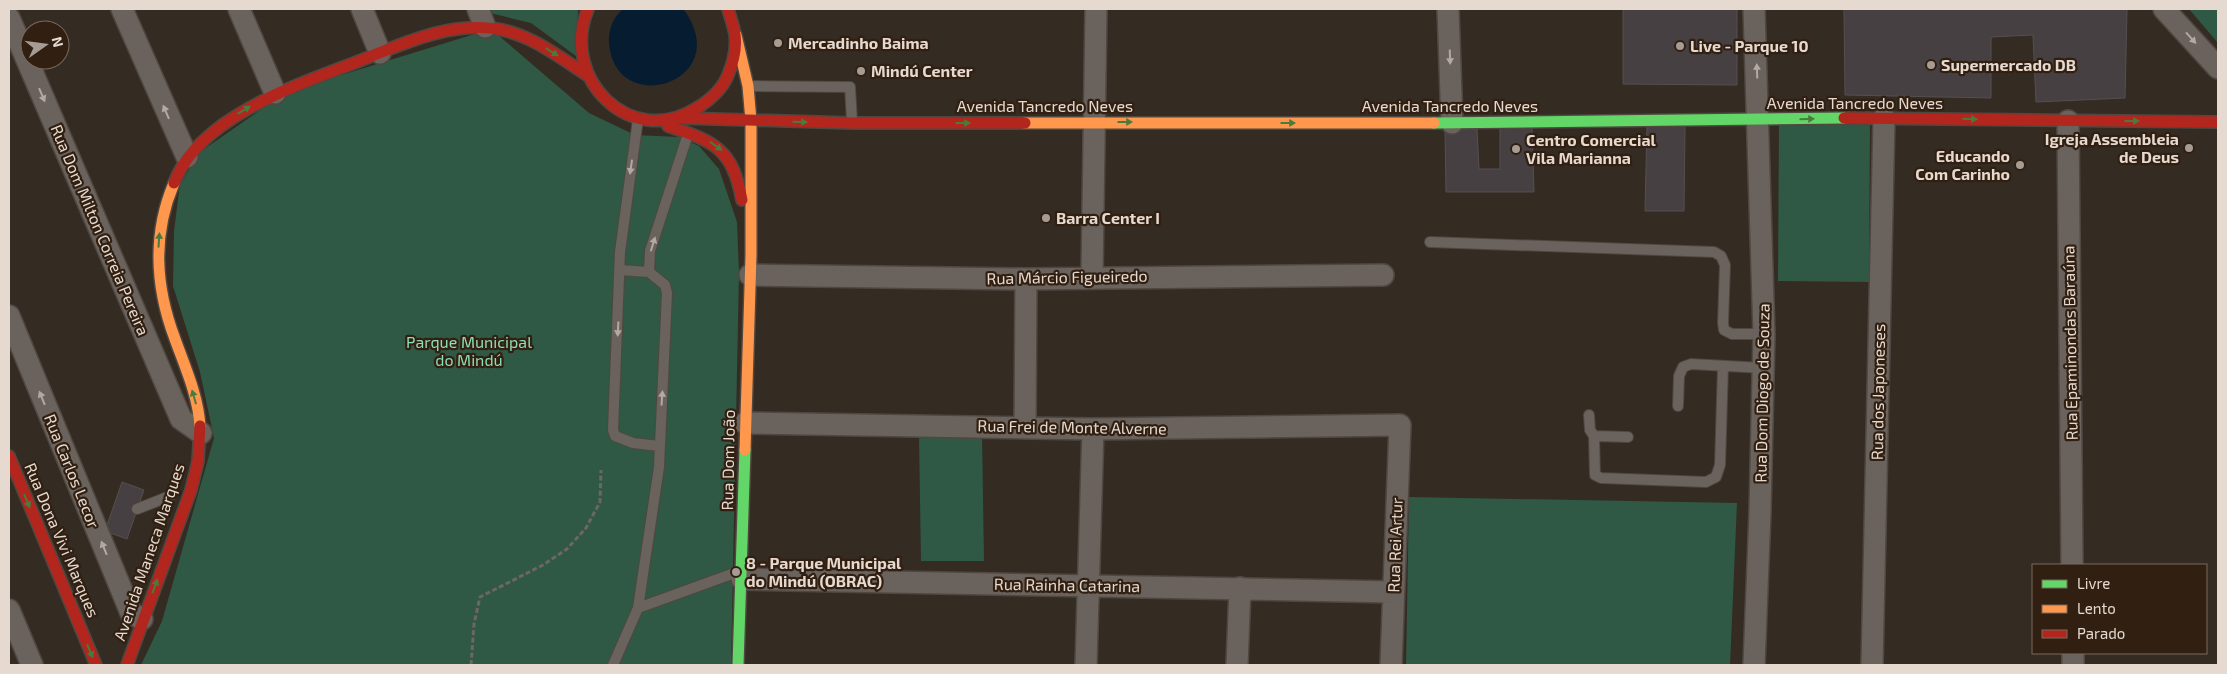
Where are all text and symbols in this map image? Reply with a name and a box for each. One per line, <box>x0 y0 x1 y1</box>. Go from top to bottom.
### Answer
north arrow <box>20 20 70 70</box>
one-way arrow <box>2185 32 2197 44</box>
place label: Mercadinho Baima <box>788 33 929 52</box>
text: N <box>49 35 68 49</box>
place label: Live - Parque 10 <box>1690 36 1809 55</box>
marker: Mercadinho Baima <box>772 37 784 49</box>
marker: Live - Parque 10 <box>1674 40 1686 52</box>
one-way arrow <box>545 48 558 57</box>
one-way arrow <box>1446 50 1454 66</box>
place label: Supermercado DB <box>1941 55 2076 74</box>
marker: Supermercado DB <box>1925 59 1937 71</box>
place label: Mindú Center <box>871 61 973 80</box>
one-way arrow <box>1752 63 1760 79</box>
marker: Mindú Center <box>855 65 867 77</box>
one-way arrow <box>38 88 46 102</box>
street label: Avenida Tancredo Neves <box>1767 93 1943 112</box>
street label: Avenida Tancredo Neves <box>957 96 1133 115</box>
street label: Avenida Tancredo Neves <box>1362 96 1538 115</box>
one-way arrow <box>162 105 170 119</box>
one-way arrow <box>237 106 250 115</box>
one-way arrow <box>1800 115 1816 123</box>
one-way arrow <box>1962 116 1978 124</box>
one-way arrow <box>792 118 808 126</box>
one-way arrow <box>1117 118 1133 126</box>
one-way arrow <box>2125 118 2141 126</box>
one-way arrow <box>955 119 971 127</box>
one-way arrow <box>1280 119 1296 127</box>
street label: Rua Dom Milton Correia Pereira <box>47 122 154 338</box>
place label: Igreja Assembleia de Deus <box>2045 129 2179 166</box>
place label: Centro Comercial Vila Marianna <box>1526 130 1657 167</box>
one-way arrow <box>709 141 723 151</box>
marker: Igreja Assembleia de Deus <box>2183 142 2195 154</box>
marker: Centro Comercial Vila Marianna <box>1510 143 1522 155</box>
place label: Educando Com Carinho <box>1915 146 2010 183</box>
one-way arrow <box>627 159 635 175</box>
marker: Educando Com Carinho <box>2014 159 2026 171</box>
place label: Barra Center I <box>1056 208 1160 227</box>
marker: Barra Center I <box>1040 212 1052 224</box>
one-way arrow <box>155 232 163 248</box>
one-way arrow <box>649 236 657 251</box>
street label: Rua Epaminondas Baraúna <box>2058 245 2081 441</box>
street label: Rua Márcio Figueiredo <box>986 266 1148 287</box>
street label: Rua Dom Diogo de Souza <box>1750 303 1773 483</box>
one-way arrow <box>613 321 621 337</box>
street label: Rua dos Japoneses <box>1867 324 1888 460</box>
park label: Parque Municipal do Mindú <box>406 332 532 369</box>
one-way arrow <box>190 389 198 404</box>
one-way arrow <box>658 389 666 405</box>
one-way arrow <box>38 391 46 405</box>
street label: Rua Dom João <box>717 409 738 511</box>
street label: Rua Carlos Lecor <box>41 411 104 531</box>
street label: Rua Frei de Monte Alverne <box>977 415 1167 438</box>
street label: Rua Dona Vivi Marques <box>21 460 104 620</box>
street label: Avenida Maneca Marques <box>109 461 188 643</box>
one-way arrow <box>24 494 32 508</box>
street label: Rua Rei Artur <box>1383 497 1406 593</box>
one-way arrow <box>100 540 108 555</box>
place label: 8 - Parque Municipal do Mindú (OBRAC) <box>746 553 902 590</box>
legend <box>2032 564 2207 654</box>
marker: 8 - Parque Municipal do Mindú (OBRAC) <box>730 566 742 578</box>
street label: Rua Rainha Catarina <box>994 574 1140 595</box>
text: Livre <box>2077 574 2110 592</box>
one-way arrow <box>152 579 159 594</box>
text: Lento <box>2077 599 2116 617</box>
text: Parado <box>2077 624 2125 642</box>
one-way arrow <box>86 644 94 659</box>

